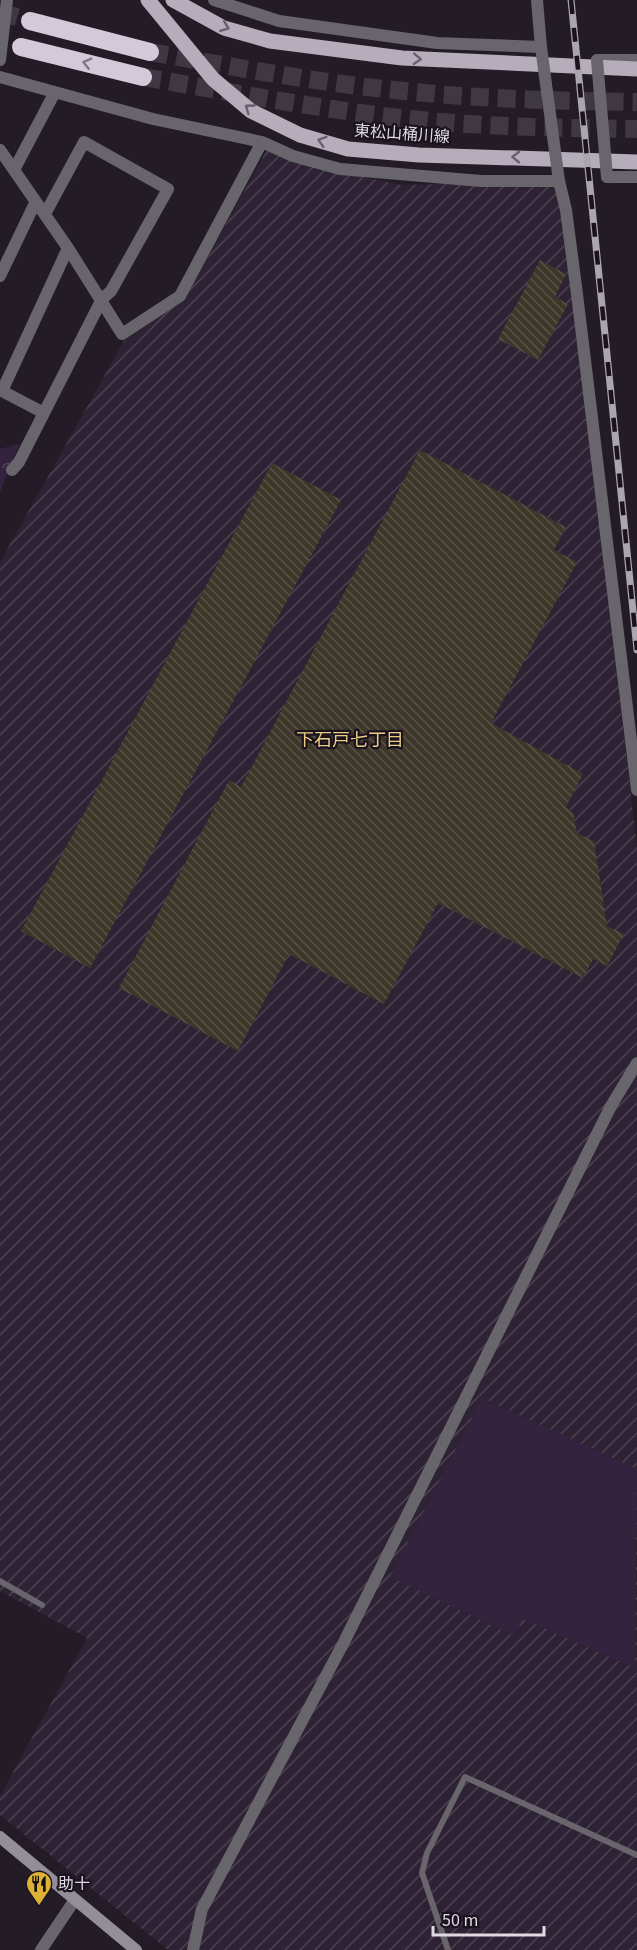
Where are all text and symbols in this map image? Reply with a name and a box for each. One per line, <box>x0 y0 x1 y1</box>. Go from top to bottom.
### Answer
one-way arrow <box>219 20 230 32</box>
one-way arrow <box>412 53 421 66</box>
one-way arrow <box>82 58 92 71</box>
one-way arrow <box>244 104 255 115</box>
street label: 東松山桶川線 <box>353 120 451 148</box>
one-way arrow <box>317 136 328 148</box>
one-way arrow <box>511 151 520 163</box>
district label: 下石戸七丁目 <box>296 728 404 753</box>
restaurant icon: 助十 <box>24 1869 54 1907</box>
place label: 助十 <box>58 1873 90 1895</box>
scale bar <box>433 1899 544 1937</box>
text: 50 m <box>442 1908 478 1933</box>

